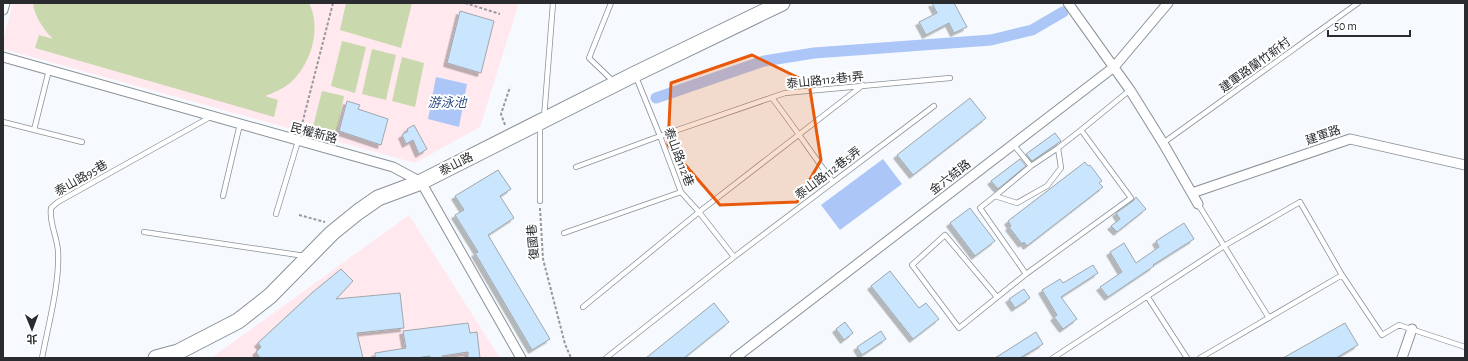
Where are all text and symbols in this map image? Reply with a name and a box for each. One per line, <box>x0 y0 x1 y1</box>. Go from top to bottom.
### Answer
scale bar <box>1328 12 1410 38</box>
text: 50 m <box>1334 20 1357 32</box>
street label: 建軍路蘭竹新村 <box>1217 34 1293 95</box>
street label: 泰山路112巷1弄 <box>786 69 864 90</box>
water label: 游泳池 <box>427 96 468 110</box>
street label: 民權新路 <box>289 120 339 145</box>
street label: 建軍路 <box>1304 123 1342 147</box>
street label: 泰山路112巷 <box>662 126 697 188</box>
street label: 泰山路112巷5弄 <box>792 144 863 201</box>
street label: 泰山路 <box>437 150 475 178</box>
street label: 泰山路95巷 <box>52 157 109 198</box>
street label: 金六結路 <box>927 157 973 197</box>
street label: 復國巷 <box>524 224 541 261</box>
north arrow <box>12 309 52 349</box>
text: 北 <box>27 333 38 344</box>

